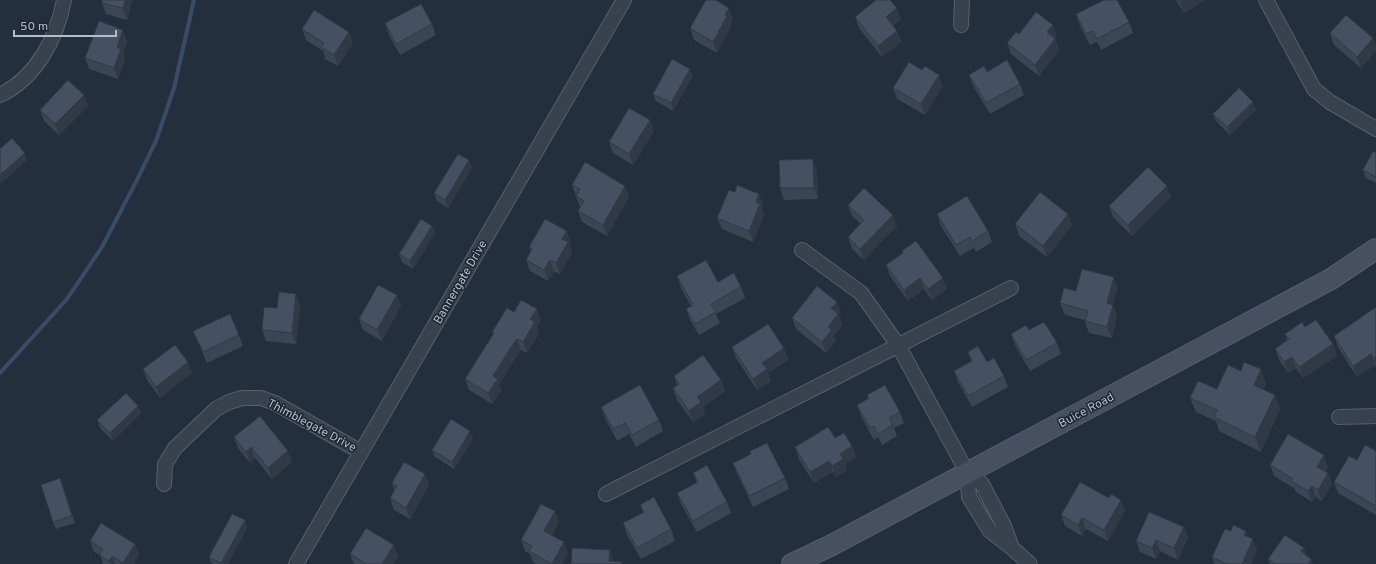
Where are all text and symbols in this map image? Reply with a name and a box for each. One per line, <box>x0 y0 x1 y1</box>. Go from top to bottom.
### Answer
scale bar <box>14 12 116 38</box>
text: 50 m <box>20 19 48 35</box>
street label: Bannergate Drive <box>430 238 491 327</box>
street label: Buice Road <box>1056 390 1117 432</box>
street label: Thimblegate Drive <box>264 396 359 456</box>

